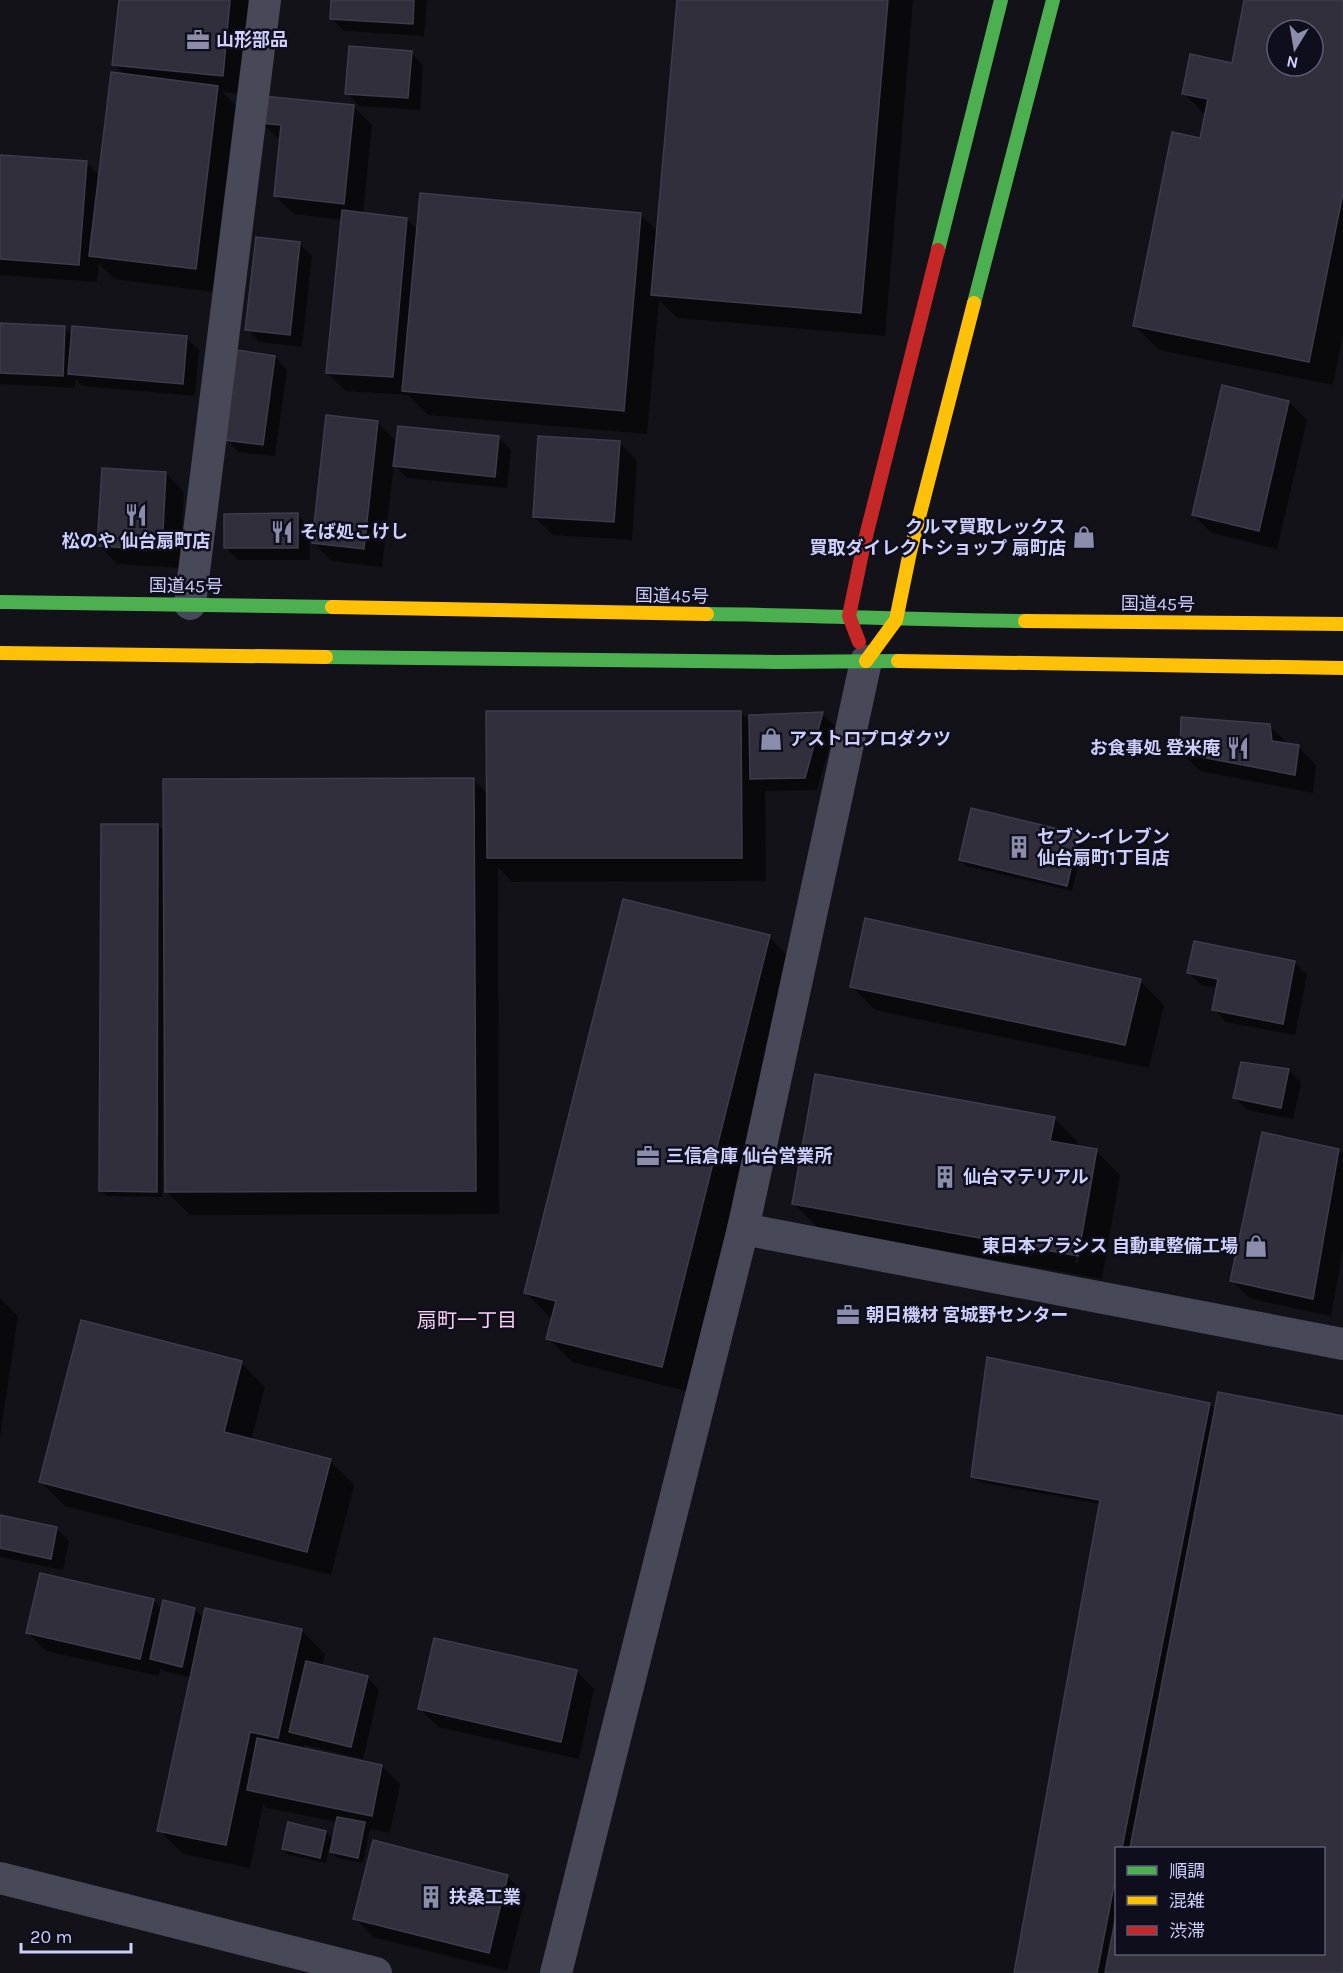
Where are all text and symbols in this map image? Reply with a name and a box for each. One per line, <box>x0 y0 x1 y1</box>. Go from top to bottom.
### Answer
north arrow <box>1265 18 1325 78</box>
office icon: 山形部品 <box>185 27 211 53</box>
place label: 山形部品 <box>216 29 288 51</box>
text: N <box>1285 52 1300 73</box>
restaurant icon: 松のや 仙台扇町店 <box>123 502 149 528</box>
place label: クルマ買取レックス 買取ダイレクトショップ 扇町店 <box>809 516 1066 559</box>
restaurant icon: そば処こけし <box>269 519 295 545</box>
place label: そば処こけし <box>300 521 408 543</box>
shop icon: クルマ買取レックス 買取ダイレクトショップ 扇町店 <box>1071 524 1097 550</box>
place label: 松のや 仙台扇町店 <box>62 530 210 552</box>
street label: 国道45号 <box>149 574 223 598</box>
street label: 国道45号 <box>635 584 709 608</box>
street label: 国道45号 <box>1121 592 1195 616</box>
shop icon: アストロプロダクツ <box>758 726 784 752</box>
place label: アストロプロダクツ <box>789 728 951 750</box>
restaurant icon: お食事処 登米庵 <box>1225 735 1251 761</box>
place label: お食事処 登米庵 <box>1089 737 1220 759</box>
place label: セブン-イレブン 仙台扇町1丁目店 <box>1037 826 1170 869</box>
building icon: セブン-イレブン 仙台扇町1丁目店 <box>1006 834 1032 860</box>
office icon: 三信倉庫 仙台営業所 <box>635 1143 661 1169</box>
place label: 三信倉庫 仙台営業所 <box>666 1145 833 1167</box>
building icon: 仙台マテリアル <box>932 1164 958 1190</box>
place label: 仙台マテリアル <box>963 1166 1089 1188</box>
shop icon: 東日本プラシス 自動車整備工場 <box>1243 1233 1269 1259</box>
place label: 東日本プラシス 自動車整備工場 <box>982 1235 1238 1257</box>
office icon: 朝日機材 宮城野センター <box>835 1302 861 1328</box>
place label: 朝日機材 宮城野センター <box>866 1304 1069 1326</box>
district label: 扇町一丁目 <box>417 1309 517 1332</box>
legend <box>1115 1847 1325 1955</box>
text: 順調 <box>1169 1860 1205 1882</box>
building icon: 扶桑工業 <box>418 1884 444 1910</box>
place label: 扶桑工業 <box>449 1886 521 1908</box>
text: 混雑 <box>1169 1890 1205 1912</box>
scale bar <box>21 1916 130 1954</box>
text: 渋滞 <box>1169 1920 1205 1942</box>
text: 20 m <box>30 1926 72 1948</box>

